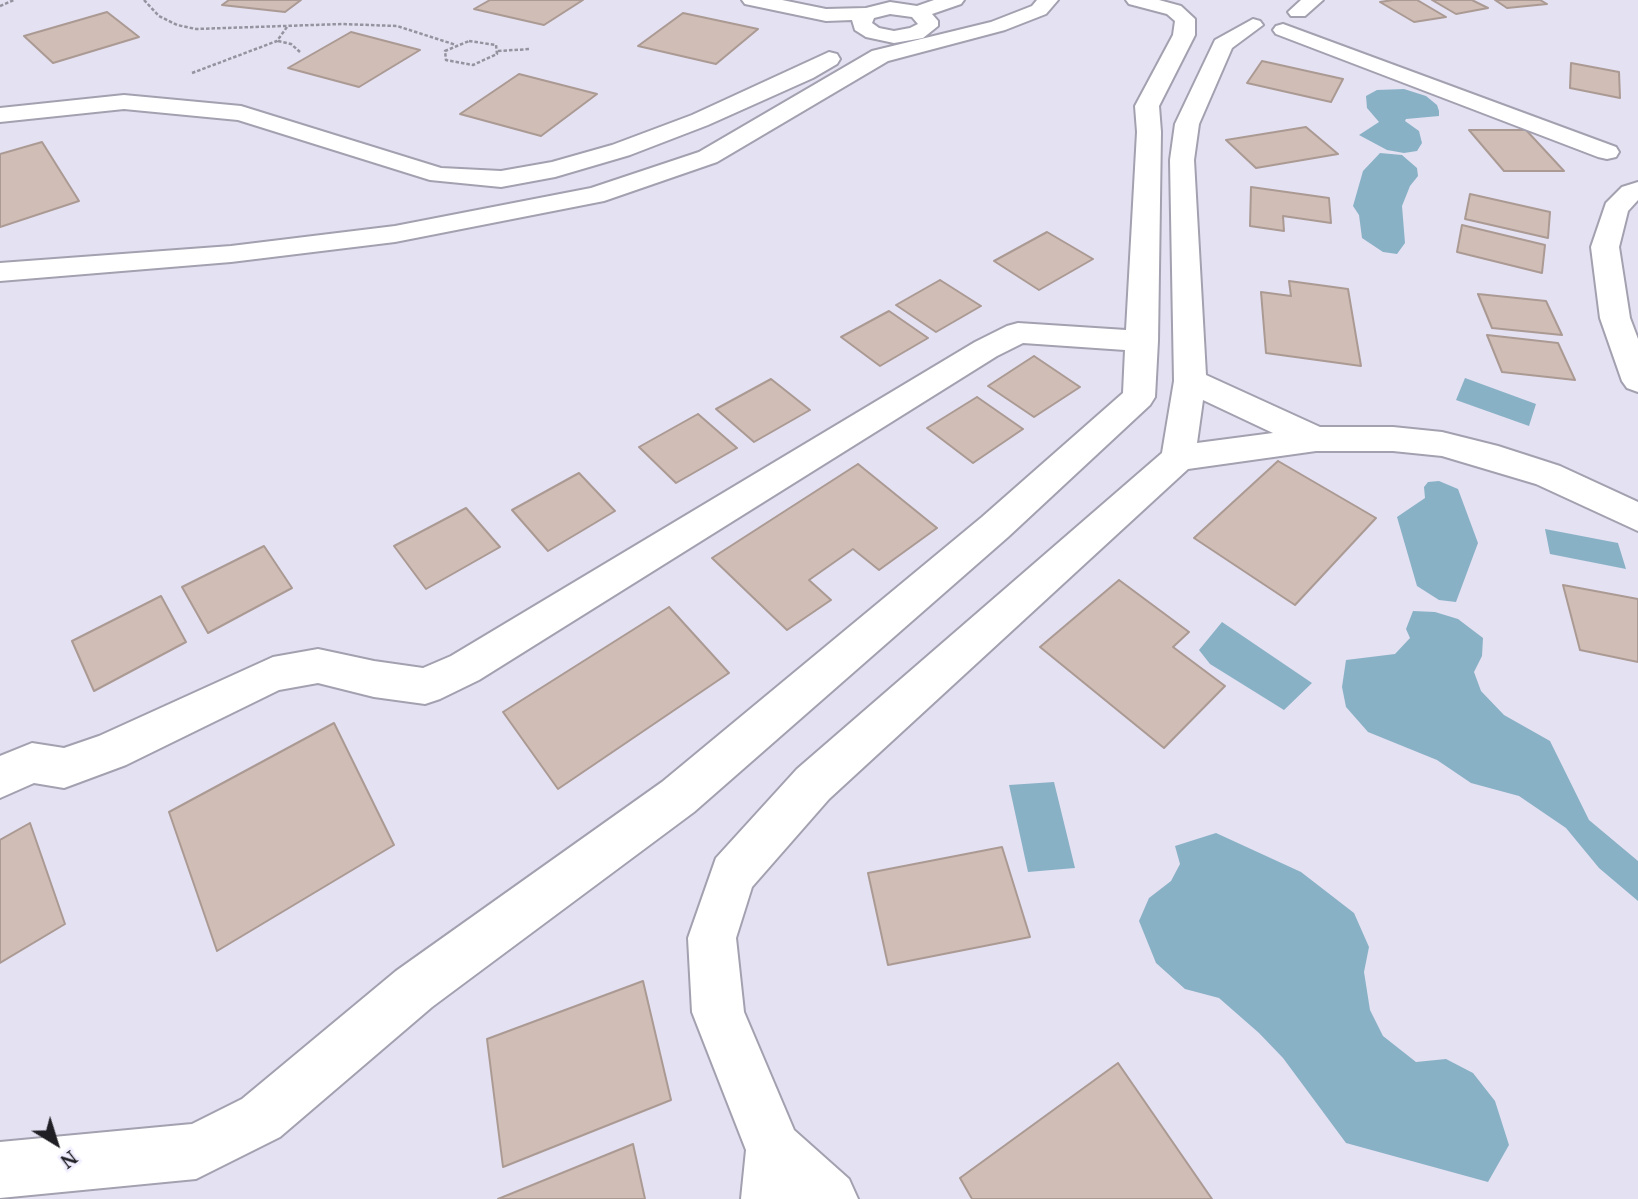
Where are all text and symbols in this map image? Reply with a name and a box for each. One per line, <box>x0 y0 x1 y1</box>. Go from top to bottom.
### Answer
north arrow <box>21 1108 91 1178</box>
text: N <box>55 1145 83 1174</box>

